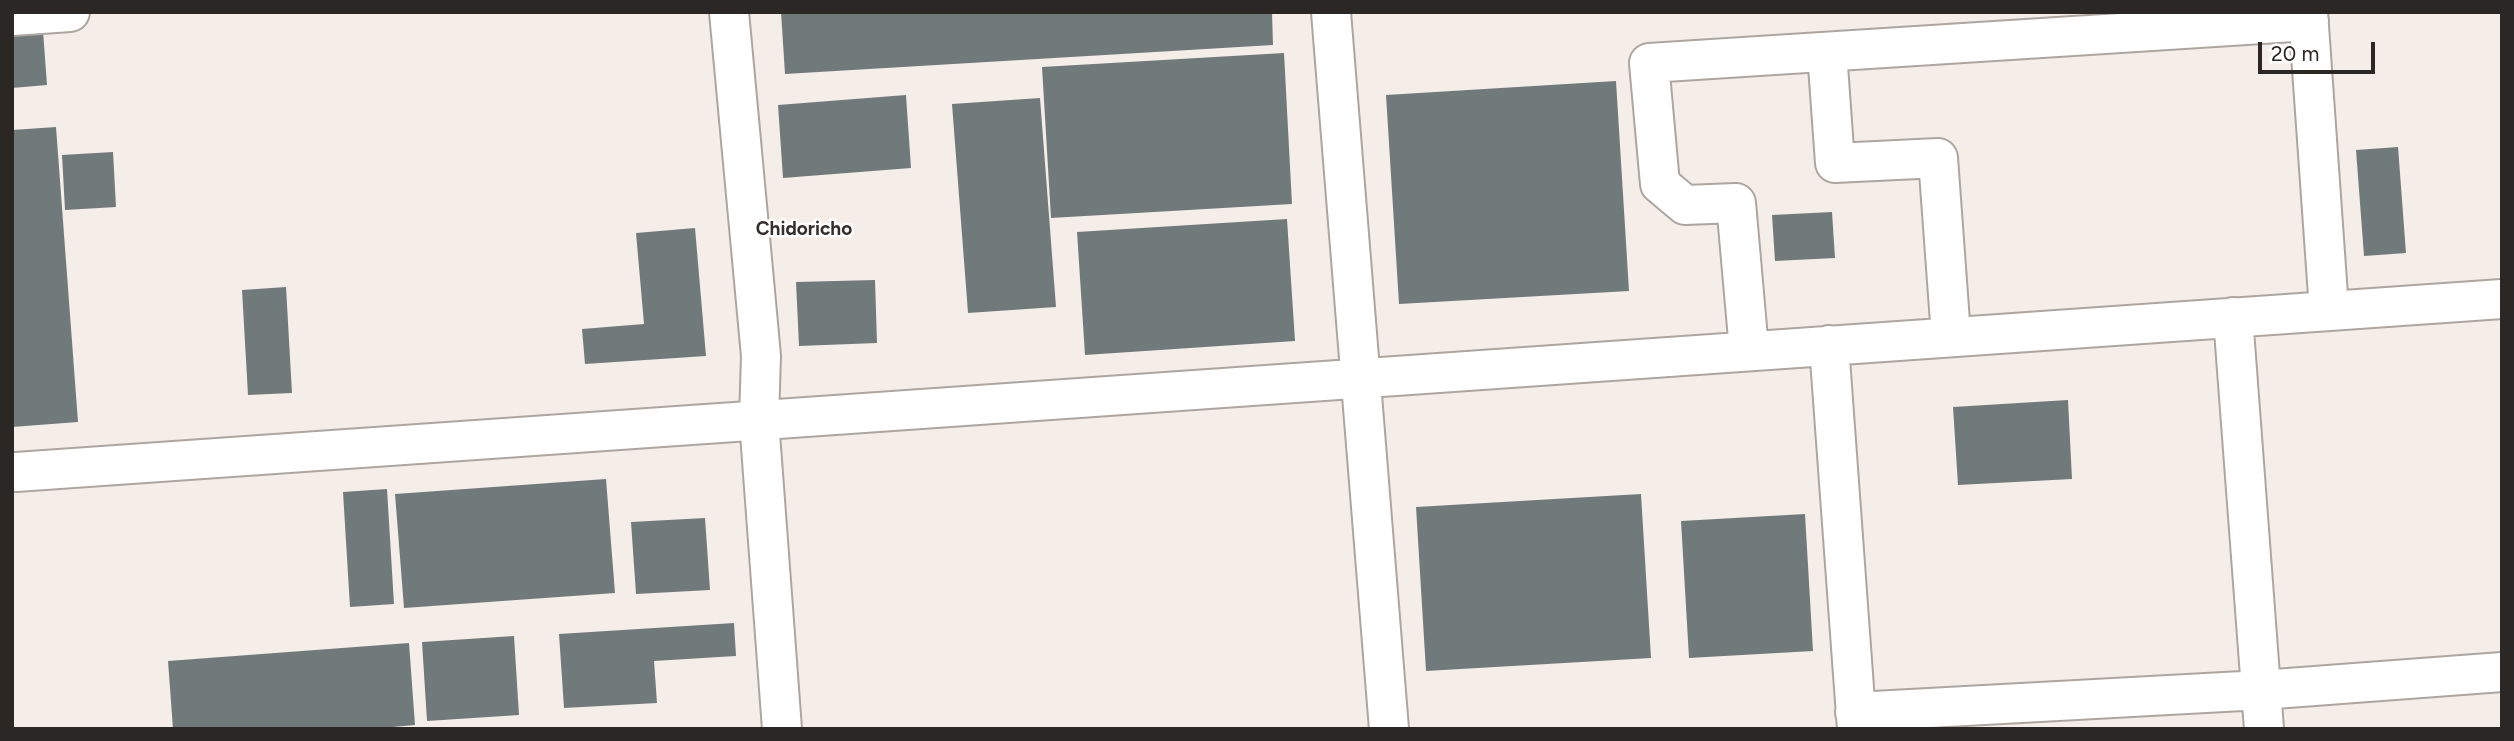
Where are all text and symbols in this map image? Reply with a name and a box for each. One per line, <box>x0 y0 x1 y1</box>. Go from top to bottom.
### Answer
scale bar <box>2262 28 2379 72</box>
text: 20 m <box>2271 41 2319 66</box>
district label: Chidoricho <box>756 218 852 240</box>

